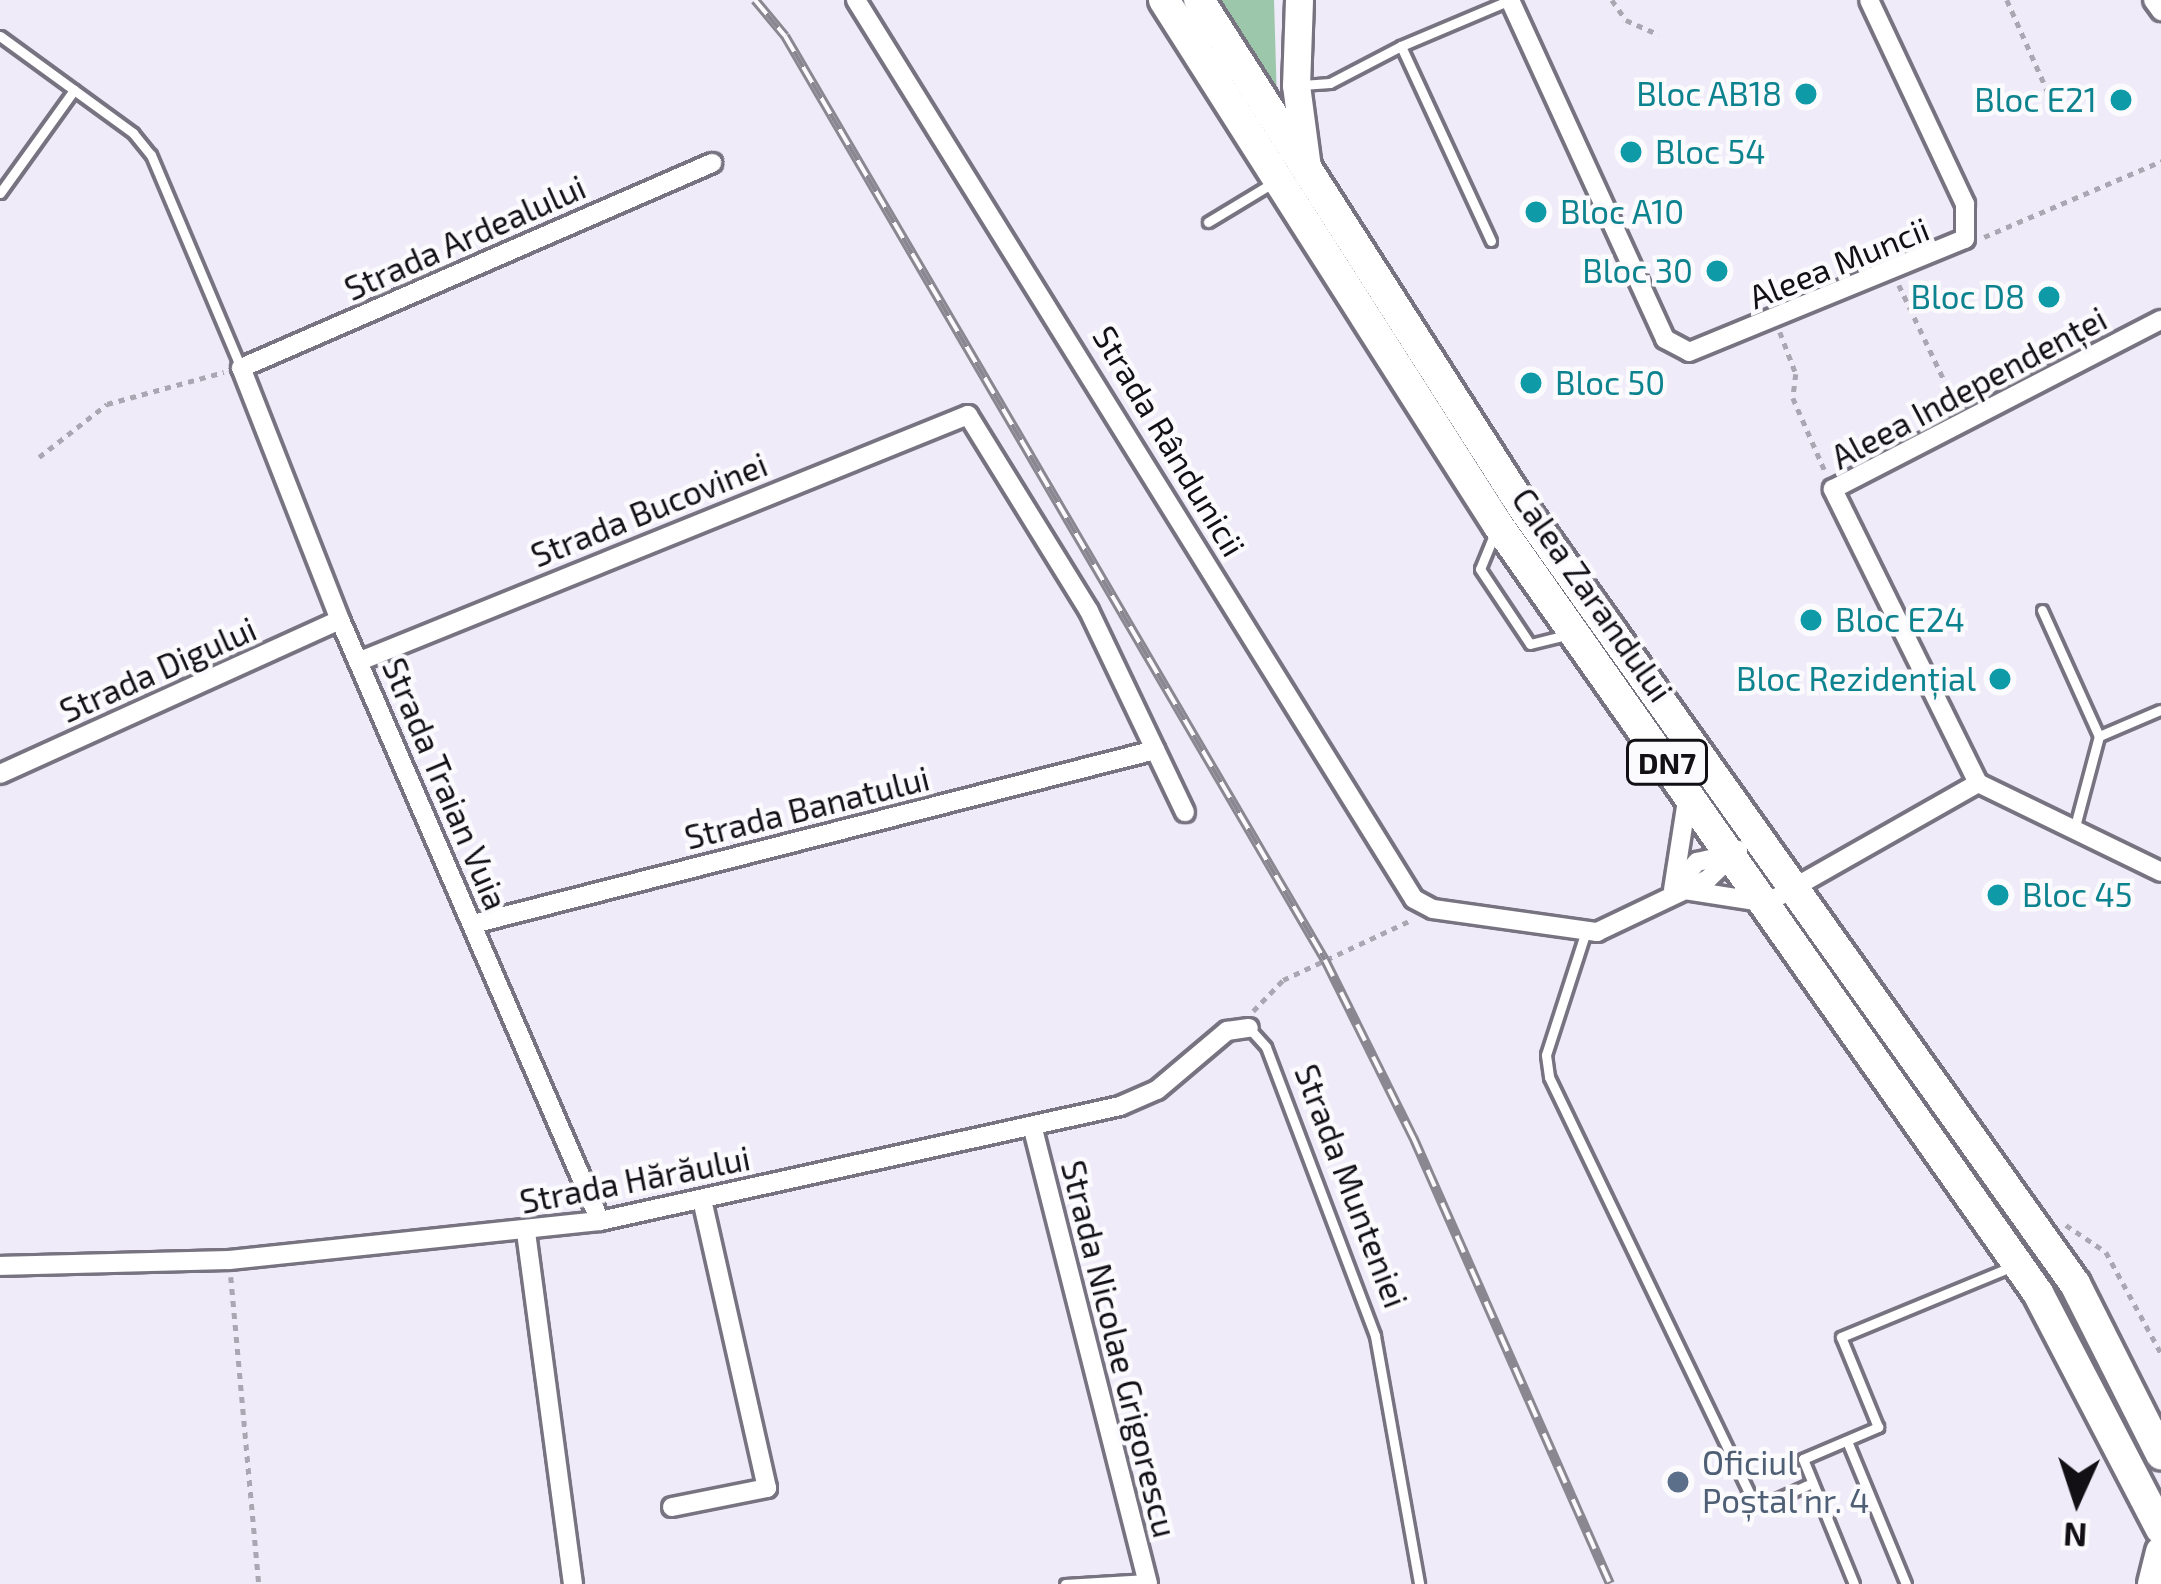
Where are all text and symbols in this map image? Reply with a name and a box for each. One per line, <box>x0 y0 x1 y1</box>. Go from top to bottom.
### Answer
place label: Bloc AB18 <box>1635 74 1782 114</box>
place label: Bloc E21 <box>1974 80 2097 120</box>
marker: Bloc AB18 <box>1793 81 1819 107</box>
marker: Bloc E21 <box>2108 87 2134 113</box>
place label: Bloc 54 <box>1655 132 1765 172</box>
marker: Bloc 54 <box>1618 139 1644 165</box>
street label: Strada Ardealului <box>338 167 592 309</box>
place label: Bloc A10 <box>1560 192 1685 232</box>
marker: Bloc A10 <box>1523 199 1549 225</box>
street label: Aleea Muncii <box>1743 209 1935 317</box>
place label: Bloc 30 <box>1582 251 1693 291</box>
marker: Bloc 30 <box>1704 258 1730 284</box>
place label: Bloc D8 <box>1911 277 2025 317</box>
marker: Bloc D8 <box>2036 284 2062 310</box>
street label: Aleea Independenței <box>1825 299 2113 477</box>
street label: Strada Rândunicii <box>1085 319 1253 563</box>
place label: Bloc 50 <box>1555 363 1665 403</box>
marker: Bloc 50 <box>1518 370 1544 396</box>
street label: Strada Bucovinei <box>525 445 773 575</box>
street label: Calea Zarandului <box>1504 481 1680 709</box>
place label: Bloc E24 <box>1835 600 1965 640</box>
marker: Bloc E24 <box>1798 607 1824 633</box>
street label: Strada Digului <box>54 609 262 731</box>
street label: Strada Traian Vuia <box>374 651 516 917</box>
place label: Bloc Rezidențial <box>1736 659 1976 699</box>
marker: Bloc Rezidențial <box>1987 666 2013 692</box>
road number: DN7 <box>1625 738 1709 786</box>
street label: Strada Banatului <box>681 758 933 858</box>
place label: Bloc 45 <box>2022 875 2132 915</box>
marker: Bloc 45 <box>1985 882 2011 908</box>
street label: Strada Munteniei <box>1286 1059 1416 1313</box>
street label: Strada Hărăului <box>516 1138 754 1222</box>
street label: Strada Nicolae Grigorescu <box>1053 1156 1185 1542</box>
north arrow <box>2017 1440 2137 1560</box>
place label: Oficiul Poștal nr. 4 <box>1702 1443 1870 1521</box>
marker: Oficiul Poștal nr. 4 <box>1665 1469 1691 1495</box>
text: N <box>2062 1515 2088 1557</box>

